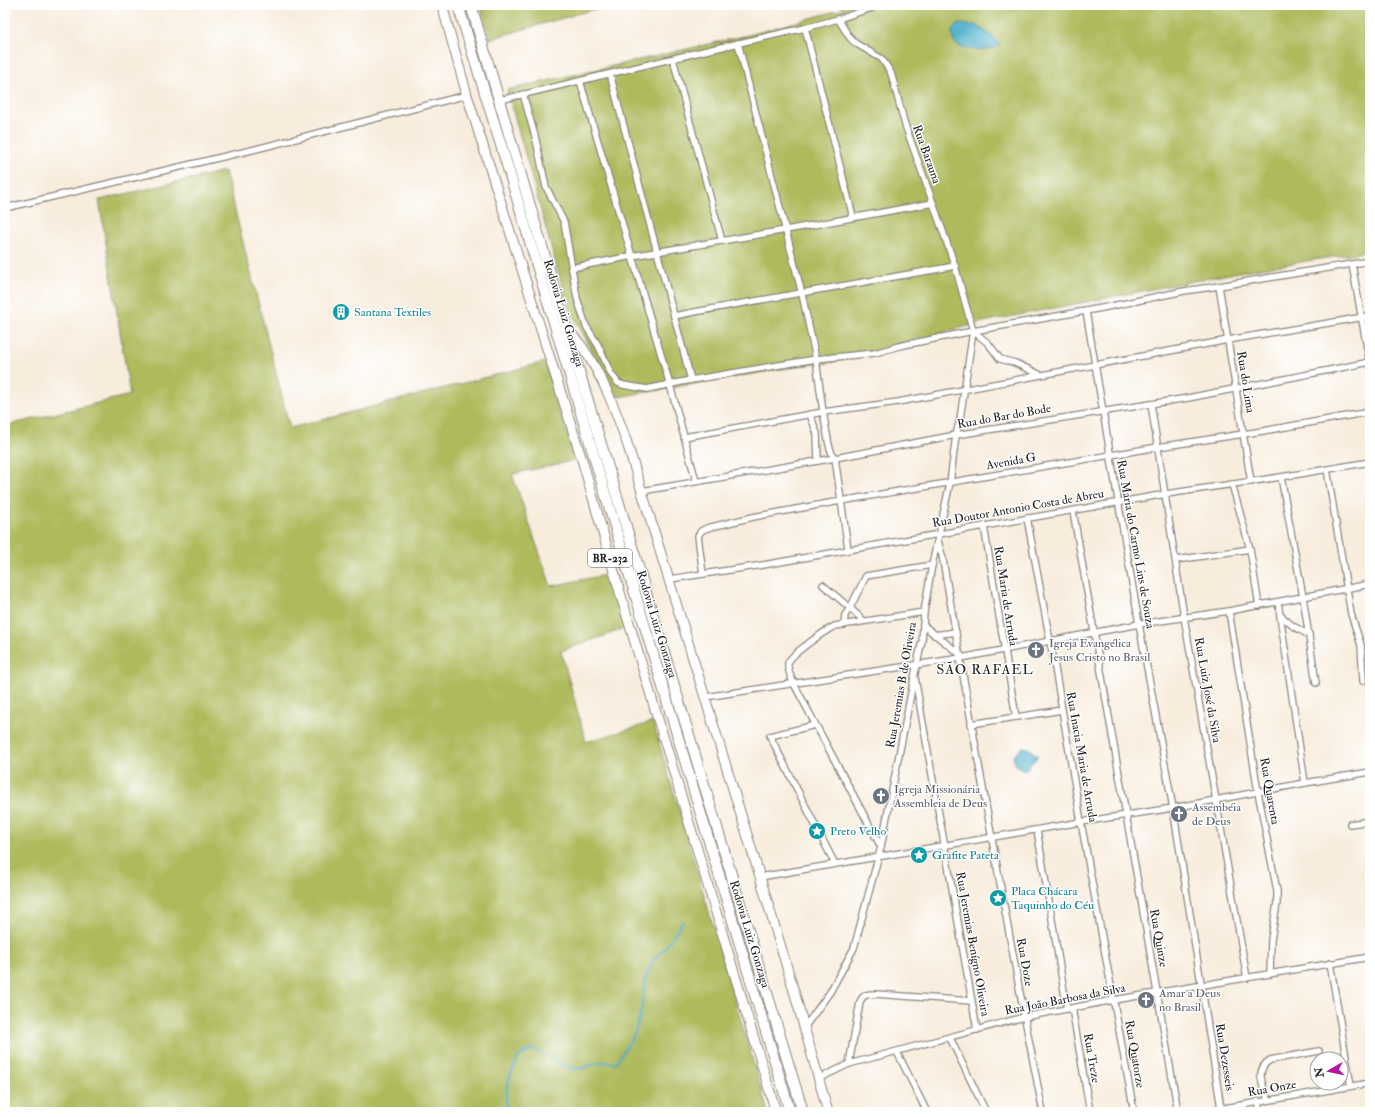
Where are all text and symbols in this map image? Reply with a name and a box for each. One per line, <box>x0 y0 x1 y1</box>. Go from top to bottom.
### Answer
street label: Rua Barauna <box>909 123 944 187</box>
street label: Rodovia Luiz Gonzaga <box>540 258 587 370</box>
building icon: Santana Textiles <box>331 302 351 322</box>
place label: Santana Textiles <box>354 305 431 320</box>
street label: Rua do Lima <box>1233 350 1258 415</box>
street label: Rua do Bar do Bode <box>956 401 1052 432</box>
street label: Avenida G <box>984 450 1037 473</box>
street label: Rua Maria do Carmo Lins de Souza <box>1113 458 1158 631</box>
street label: Rua Doutor Antonio Costa de Abreu <box>931 486 1105 531</box>
street label: Rua Maria de Arruda <box>990 545 1021 648</box>
road number: BR-232 <box>588 549 632 567</box>
street label: Rodovia Luiz Gonzaga <box>633 569 680 681</box>
street label: Rua Jeremias B de Oliveira <box>883 620 920 749</box>
place label: Igreja Evangélica Jesus Cristo no Brasil <box>1048 636 1150 665</box>
street label: Rua Luiz José da Silva <box>1191 636 1224 745</box>
church icon: Igreja Evangélica Jesus Cristo no Brasil <box>1026 640 1046 660</box>
district label: SÃO RAFAEL <box>936 661 1034 678</box>
street label: Rua Inacia Maria de Arruda <box>1063 691 1101 825</box>
street label: Rua Quarenta <box>1256 756 1283 827</box>
place label: Igreja Missionária Assembleia de Deus <box>893 782 987 811</box>
church icon: Igreja Missionária Assembleia de Deus <box>871 786 891 806</box>
place label: Assembéia de Deus <box>1191 800 1242 829</box>
church icon: Assembéia de Deus <box>1169 804 1189 824</box>
place icon: Preto Velho <box>807 821 827 841</box>
place label: Preto Velho <box>830 824 886 839</box>
place icon: Grafite Pateta <box>909 845 929 865</box>
place label: Grafite Pateta <box>932 848 1000 863</box>
street label: Rua Jeremias Benígno Oliveira <box>952 871 993 1019</box>
street label: Rodovia Luiz Gonzaga <box>726 879 773 991</box>
place label: Placa Chácara Taquinho do Céu <box>1011 884 1094 913</box>
place icon: Placa Chácara Taquinho do Céu <box>988 888 1008 908</box>
street label: Rua Quinze <box>1146 908 1171 968</box>
street label: Rua Doze <box>1013 937 1036 987</box>
street label: Rua João Barbosa da Silva <box>1004 980 1128 1019</box>
place label: Amar a Deus no Brasil <box>1158 986 1220 1015</box>
church icon: Amar a Deus no Brasil <box>1136 990 1156 1010</box>
street label: Rua Quatorze <box>1121 1019 1148 1089</box>
street label: Rua Dezesseis <box>1212 1022 1237 1092</box>
street label: Rua Treze <box>1080 1032 1103 1084</box>
north arrow <box>1309 1051 1349 1091</box>
text: N <box>1312 1065 1327 1079</box>
street label: Rua Onze <box>1247 1077 1297 1100</box>

